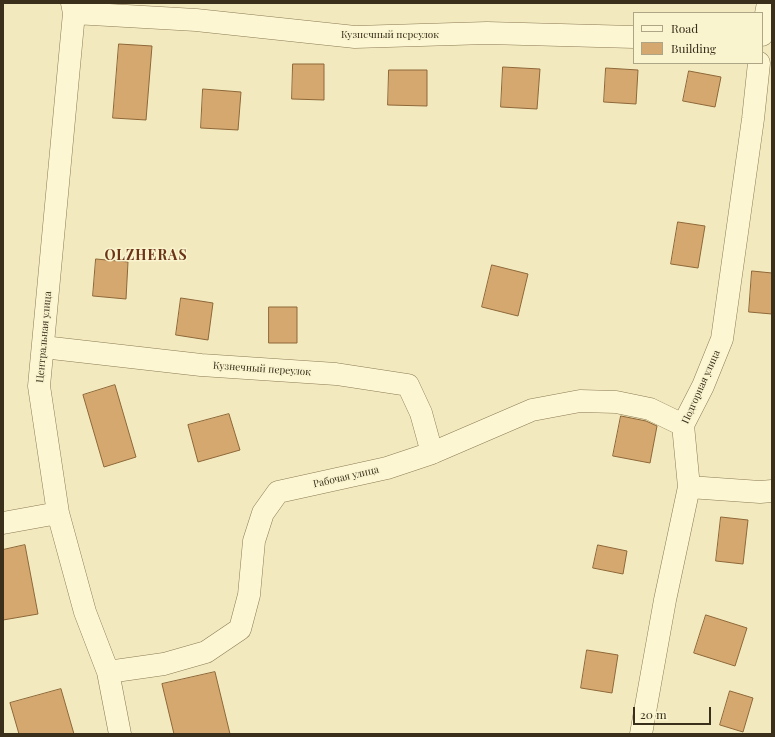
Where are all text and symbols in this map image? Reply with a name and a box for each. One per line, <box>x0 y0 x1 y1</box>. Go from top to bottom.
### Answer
legend <box>633 12 763 64</box>
text: Road <box>671 20 698 36</box>
street label: Кузнечный переулок <box>341 29 439 41</box>
text: Building <box>671 40 716 56</box>
district label: OLZHERAS <box>104 248 188 264</box>
street label: Центральная улица <box>34 291 54 383</box>
street label: Подгорная улица <box>679 348 723 426</box>
street label: Кузнечный переулок <box>213 360 311 378</box>
street label: Рабочая улица <box>312 464 380 490</box>
scale bar <box>635 699 713 725</box>
text: 20 m <box>640 706 667 722</box>

